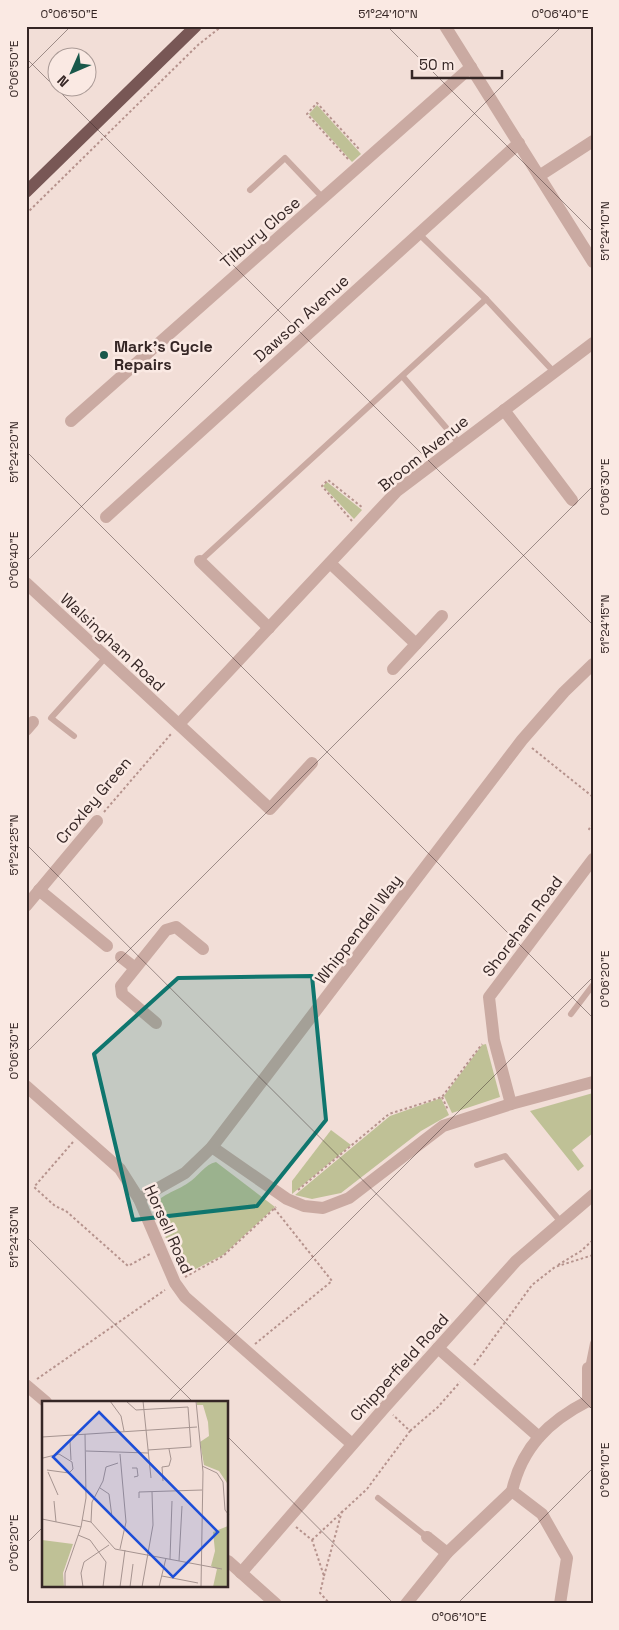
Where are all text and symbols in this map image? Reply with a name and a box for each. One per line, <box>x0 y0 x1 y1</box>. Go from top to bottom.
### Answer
text: 0°06'50"E <box>40 6 98 22</box>
text: 51°24'10"N <box>358 6 418 22</box>
text: 0°06'40"E <box>532 6 589 22</box>
text: 0°06'50"E <box>6 40 22 98</box>
north arrow <box>48 48 98 98</box>
scale bar <box>412 48 502 80</box>
text: 50 m <box>419 55 454 74</box>
text: N <box>53 72 72 91</box>
street label: Tilbury Close <box>216 192 305 273</box>
text: 51°24'10"N <box>597 201 613 261</box>
street label: Dawson Avenue <box>249 270 353 367</box>
place label: Mark's Cycle Repairs <box>114 336 213 375</box>
marker: Mark's Cycle Repairs <box>98 349 110 361</box>
street label: Broom Avenue <box>374 411 473 496</box>
text: 51°24'20"N <box>6 421 22 483</box>
text: 0°06'30"E <box>597 458 613 516</box>
text: 0°06'40"E <box>6 531 22 588</box>
street label: Walsingham Road <box>56 588 169 696</box>
text: 51°24'15"N <box>597 595 613 653</box>
street label: Croxley Green <box>51 752 136 848</box>
text: 51°24'25"N <box>6 814 22 876</box>
street label: Whippendell Way <box>310 870 406 988</box>
street label: Shoreham Road <box>478 872 567 981</box>
text: 0°06'20"E <box>597 950 613 1008</box>
text: 0°06'30"E <box>6 1022 22 1080</box>
street label: Horsell Road <box>140 1181 198 1277</box>
text: 51°24'30"N <box>6 1206 22 1268</box>
street label: Chipperfield Road <box>345 1309 453 1426</box>
inset map <box>42 1401 229 1588</box>
text: 0°06'10"E <box>597 1442 613 1497</box>
text: 0°06'20"E <box>6 1514 22 1572</box>
text: 0°06'10"E <box>432 1609 487 1625</box>

